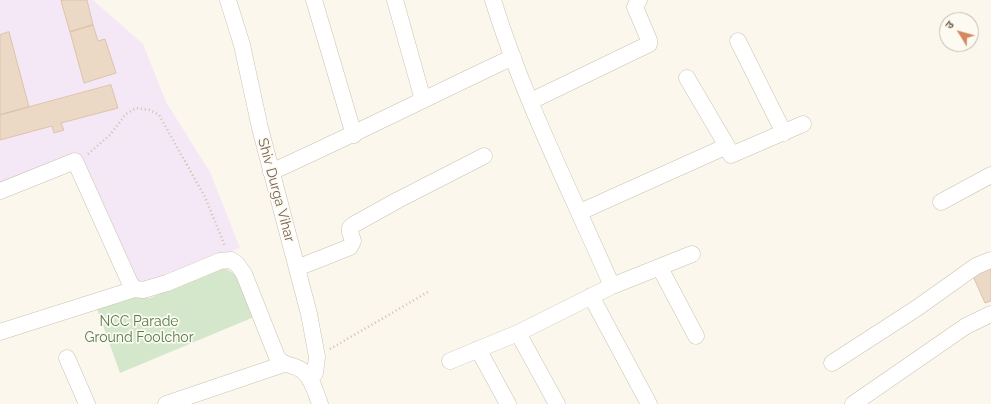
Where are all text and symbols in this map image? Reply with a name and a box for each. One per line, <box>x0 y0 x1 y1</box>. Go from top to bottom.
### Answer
north arrow <box>939 12 979 52</box>
text: उ <box>943 19 957 32</box>
street label: Shiv Durga Vihar <box>254 136 298 244</box>
park label: NCC Parade Ground Foolchor <box>84 314 194 346</box>

